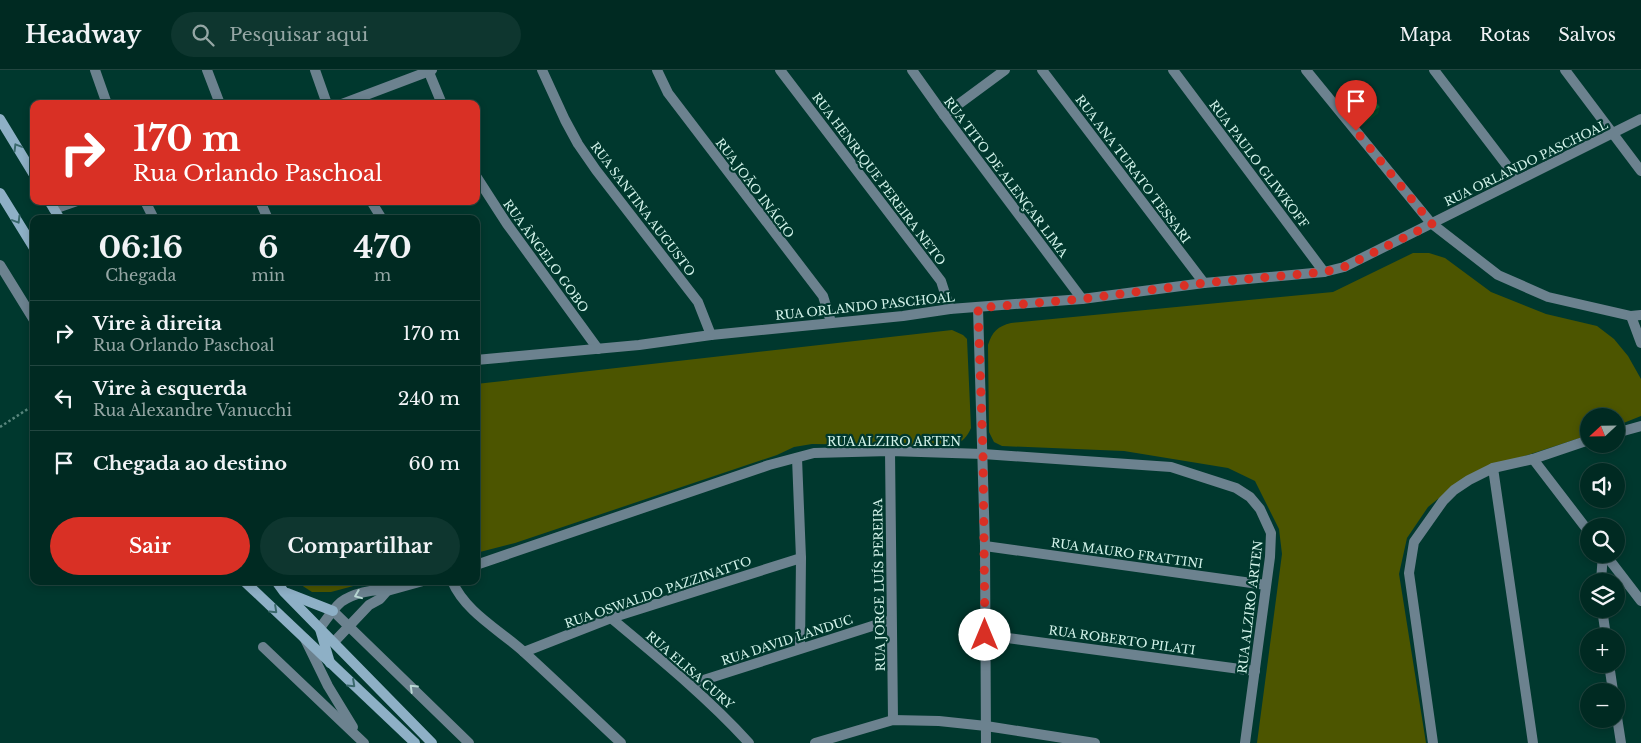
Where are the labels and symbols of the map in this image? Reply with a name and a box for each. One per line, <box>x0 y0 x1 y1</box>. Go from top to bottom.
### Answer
pin <box>1335 80 1377 131</box>
street label: RUA HENRIQUE PEREIRA NETO <box>809 90 949 268</box>
street label: RUA ANA TURATO TESSARI <box>1072 92 1194 246</box>
street label: RUA TITO DE ALENÇAR LIMA <box>941 94 1072 261</box>
street label: RUA PAULO GLIWKOFF <box>1206 97 1312 231</box>
street label: RUA ORLANDO PASCHOAL <box>1442 117 1611 209</box>
street label: RUA JOÃO INÁCIO <box>713 135 798 241</box>
street label: RUA SANTINA AUGUSTO <box>588 139 698 279</box>
one-way arrow <box>13 143 23 152</box>
street label: RUA ÂNGELO GOBO <box>500 196 593 315</box>
one-way arrow <box>10 215 20 224</box>
street label: RUA ORLANDO PASCHOAL <box>775 289 956 323</box>
north arrow <box>1580 408 1625 452</box>
street label: RUA ALZIRO ARTEN <box>827 434 961 449</box>
street label: RUA JORGE LUÍS PEREIRA <box>869 498 888 672</box>
street label: RUA MAURO FRATTINI <box>1050 535 1204 571</box>
street label: RUA ALZIRO ARTEN <box>1234 539 1266 674</box>
street label: RUA OSWALDO PAZZINATTO <box>563 553 753 631</box>
one-way arrow <box>354 588 363 599</box>
one-way arrow <box>268 604 277 613</box>
position arrow <box>958 608 1010 660</box>
street label: RUA DAVID LANDUC <box>719 612 855 668</box>
street label: RUA ROBERTO PILATI <box>1048 622 1196 658</box>
street label: RUA ELISA CURY <box>643 628 737 712</box>
one-way arrow <box>346 678 355 687</box>
one-way arrow <box>410 685 419 694</box>

